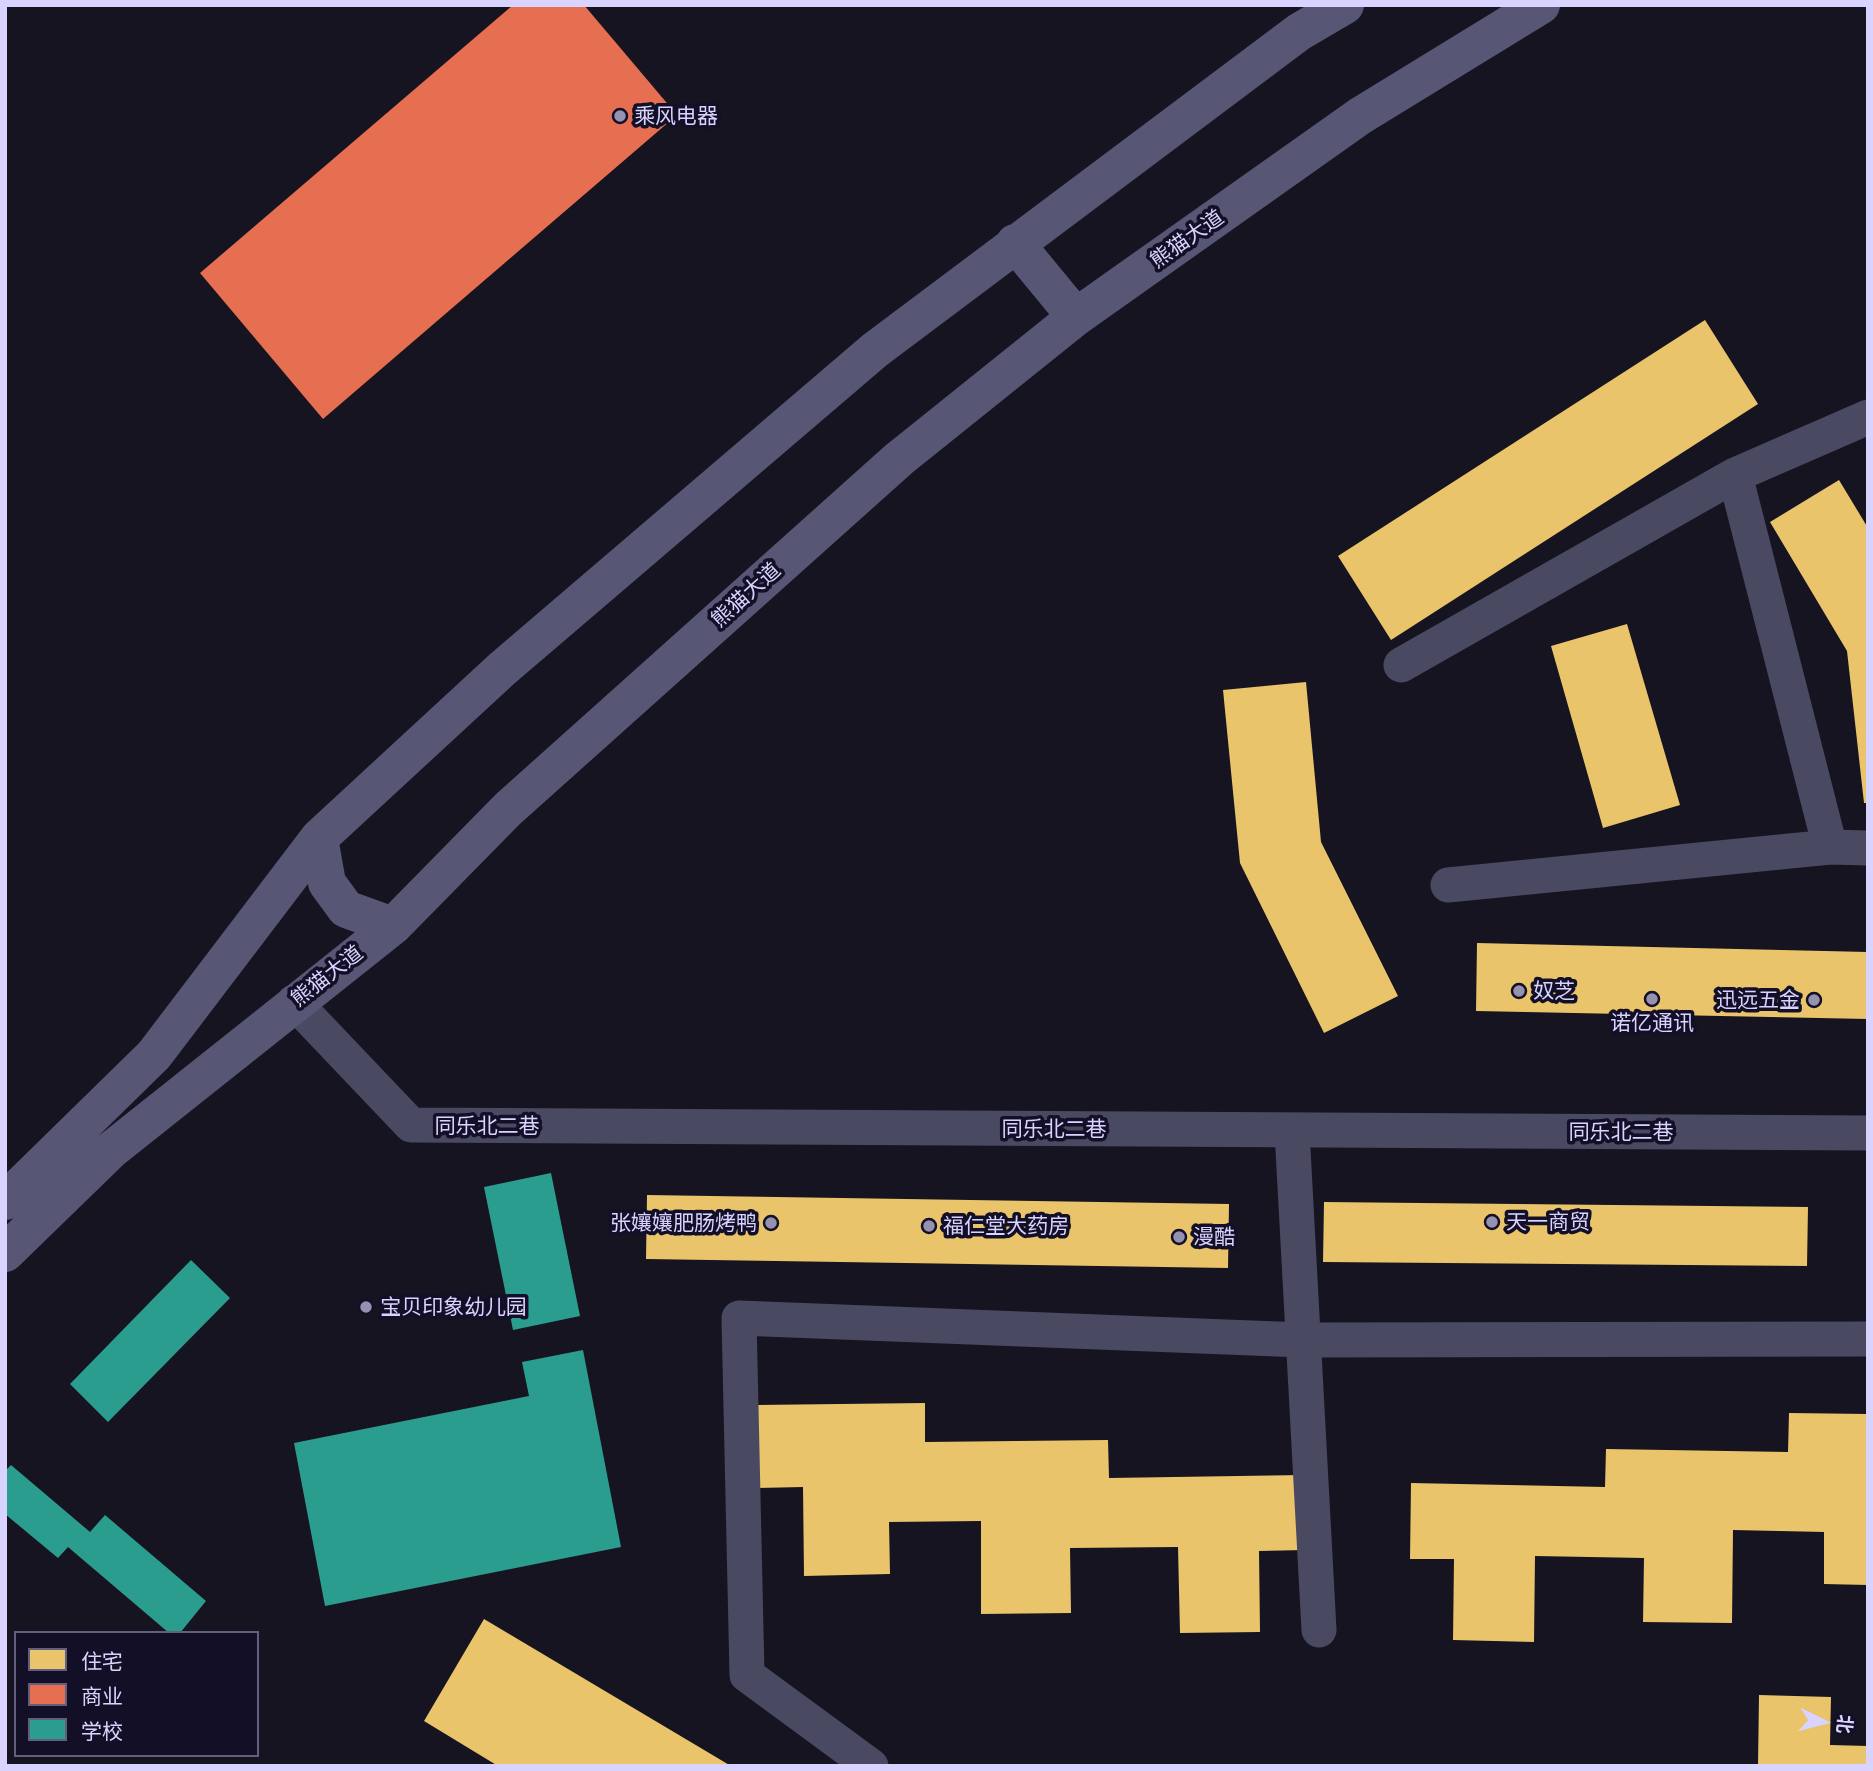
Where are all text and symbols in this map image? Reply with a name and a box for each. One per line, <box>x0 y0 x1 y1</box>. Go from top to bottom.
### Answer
place label: 乘风电器 <box>634 103 718 129</box>
marker: 乘风电器 <box>612 108 628 124</box>
street label: 熊猫大道 <box>1145 205 1229 273</box>
street label: 熊猫大道 <box>706 558 786 632</box>
street label: 熊猫大道 <box>286 940 368 1012</box>
place label: 奴芝 <box>1533 978 1575 1004</box>
marker: 奴芝 <box>1511 983 1527 999</box>
place label: 迅远五金 <box>1716 987 1800 1013</box>
marker: 诺亿通讯 <box>1644 991 1660 1007</box>
marker: 迅远五金 <box>1806 992 1822 1008</box>
place label: 诺亿通讯 <box>1610 1010 1694 1036</box>
street label: 同乐北二巷 <box>435 1113 539 1139</box>
street label: 同乐北二巷 <box>1002 1116 1106 1142</box>
street label: 同乐北二巷 <box>1569 1119 1673 1145</box>
place label: 天一商贸 <box>1506 1209 1590 1235</box>
place label: 张孃孃肥肠烤鸭 <box>610 1210 757 1236</box>
place label: 福仁堂大药房 <box>943 1213 1069 1239</box>
marker: 天一商贸 <box>1484 1214 1500 1230</box>
marker: 张孃孃肥肠烤鸭 <box>763 1215 779 1231</box>
marker: 福仁堂大药房 <box>921 1218 937 1234</box>
place label: 漫酷 <box>1193 1224 1235 1250</box>
marker: 漫酷 <box>1171 1229 1187 1245</box>
place label: 宝贝印象幼儿园 <box>380 1294 527 1320</box>
marker: 宝贝印象幼儿园 <box>358 1299 374 1315</box>
legend <box>14 1631 259 1757</box>
text: 住宅 <box>81 1648 123 1673</box>
text: 商业 <box>81 1683 123 1708</box>
north arrow <box>1789 1687 1859 1757</box>
text: 北 <box>1833 1714 1858 1735</box>
text: 学校 <box>81 1718 123 1743</box>

